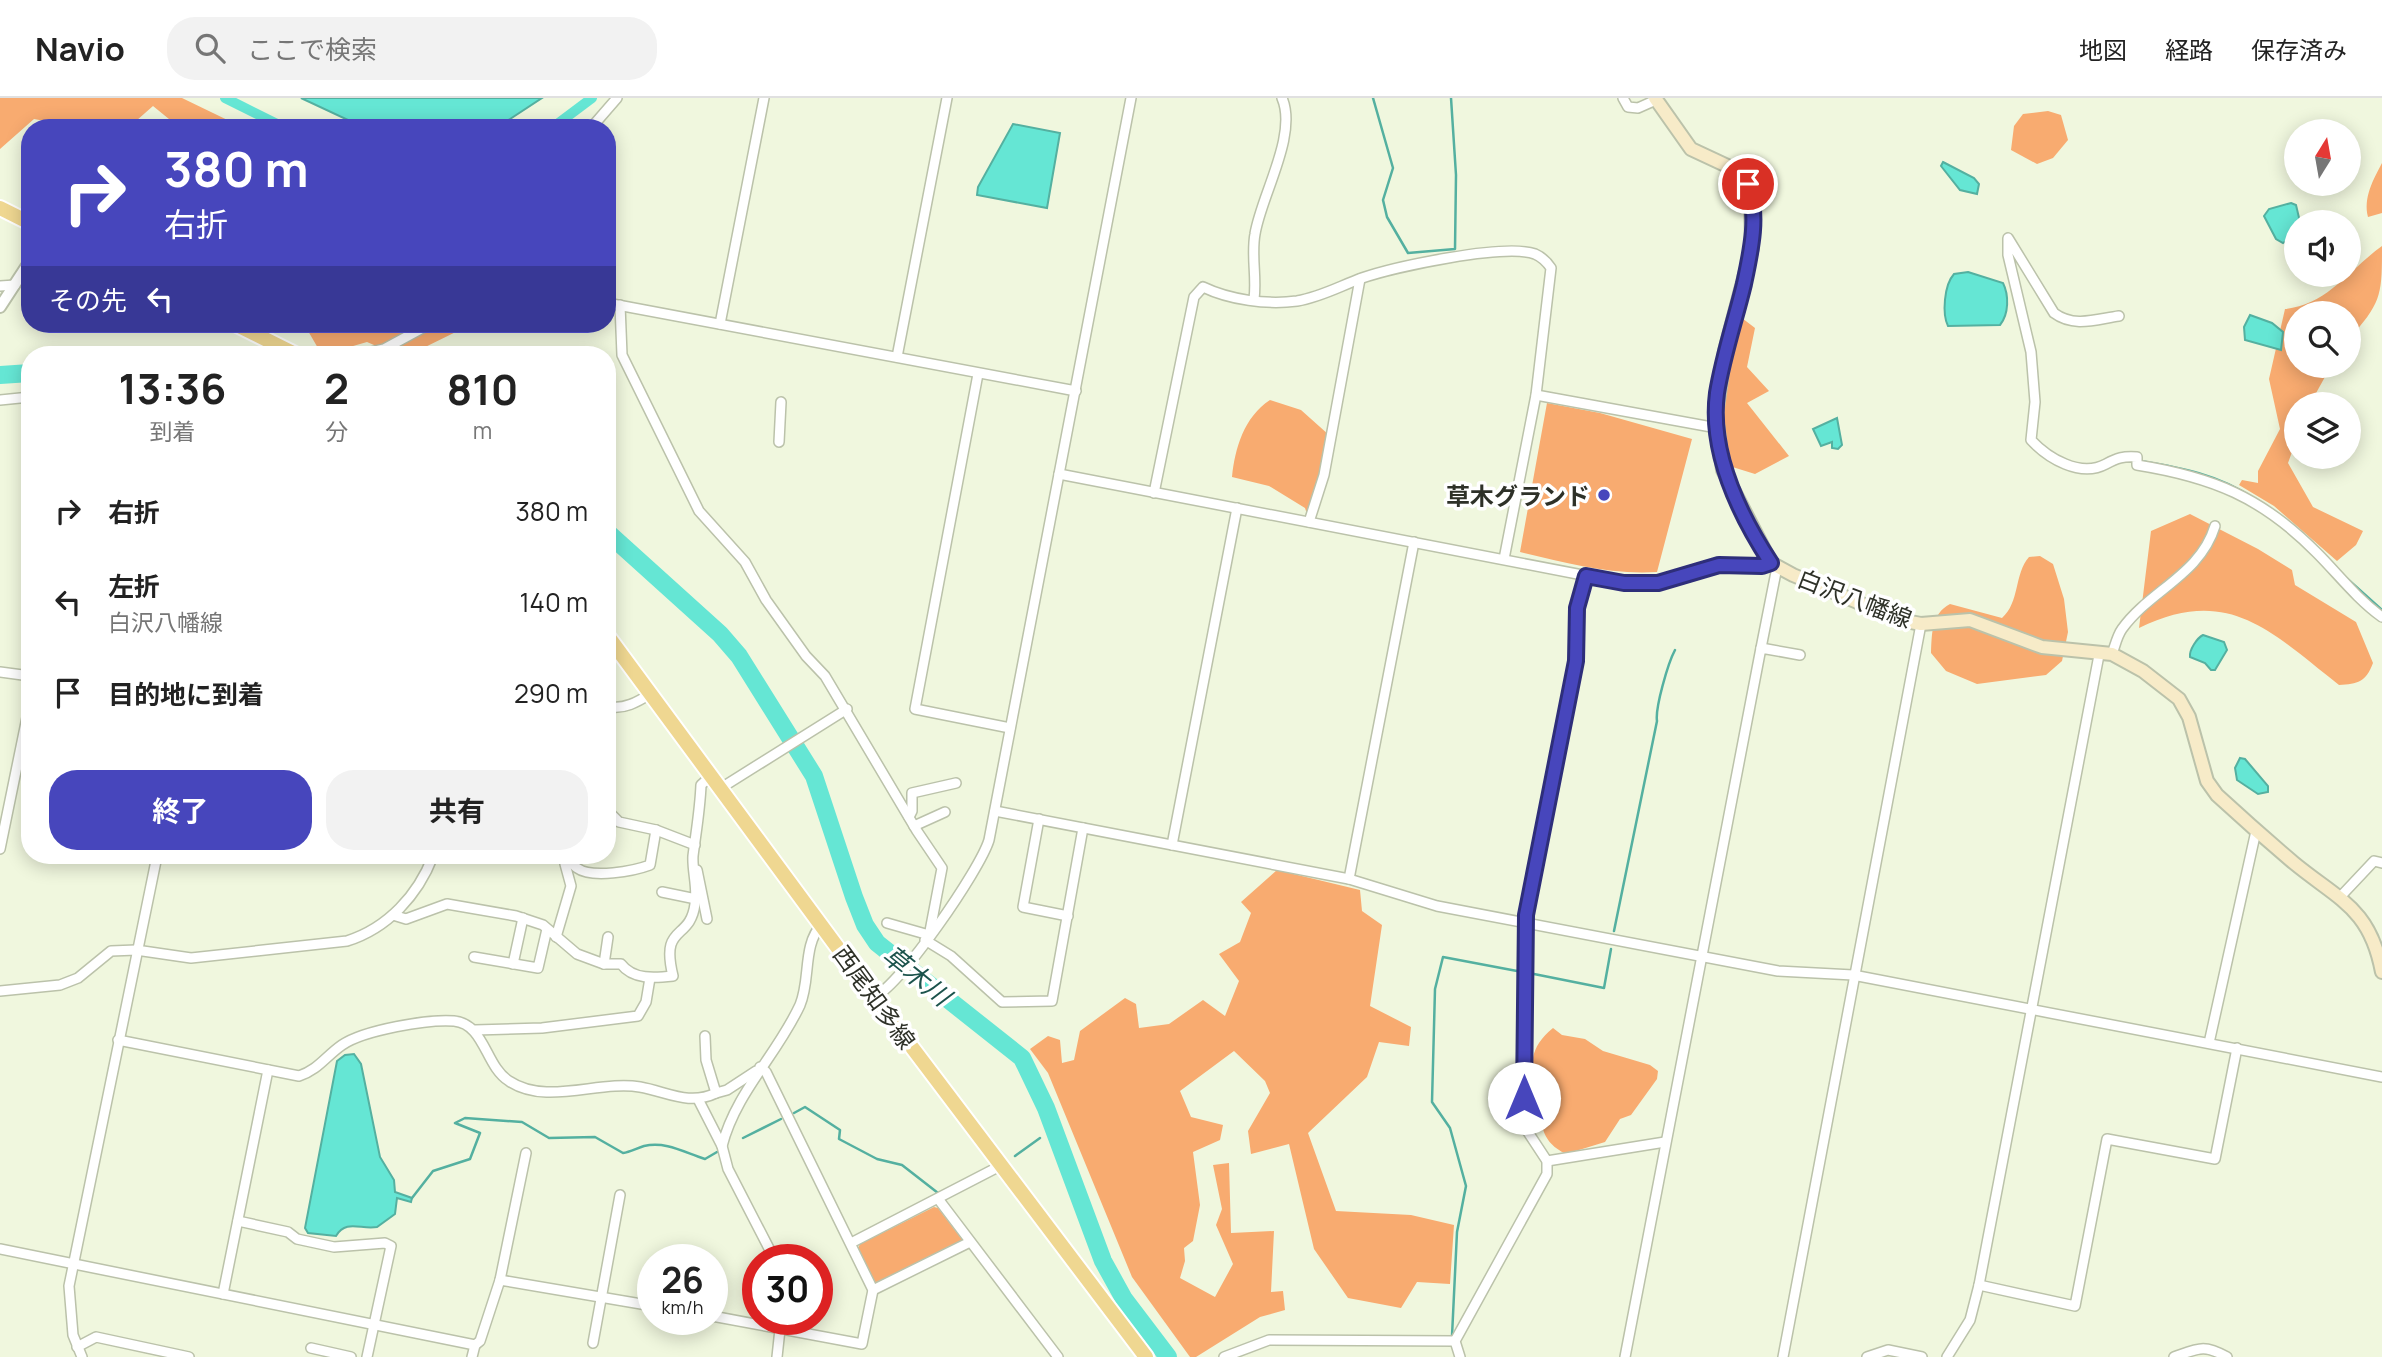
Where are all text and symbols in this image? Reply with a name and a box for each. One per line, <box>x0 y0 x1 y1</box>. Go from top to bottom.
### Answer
search box <box>167 17 657 80</box>
text: Navio <box>35 26 125 71</box>
icon: search <box>191 29 229 67</box>
text: ここで検索 <box>247 31 377 67</box>
text: 地図 <box>2079 33 2127 66</box>
text: 経路 <box>2165 33 2213 66</box>
text: 保存済み <box>2251 33 2347 66</box>
north arrow <box>2284 119 2361 196</box>
map controls <box>2284 119 2361 469</box>
text: 380 m <box>164 135 309 202</box>
icon: right <box>49 147 140 238</box>
pin <box>1718 154 1778 214</box>
icon: arrive <box>1729 165 1767 203</box>
text: 右折 <box>164 202 228 246</box>
button: sound <box>2284 210 2361 287</box>
icon: left <box>141 280 179 318</box>
text: その先 <box>49 282 127 318</box>
button: search <box>2284 301 2361 378</box>
text: 13:36 <box>119 359 226 417</box>
text: 2 <box>324 359 349 417</box>
text: 810 <box>447 360 518 418</box>
button: layers <box>2284 392 2361 469</box>
text: m <box>473 414 492 446</box>
text: 到着 <box>149 415 195 447</box>
text: 分 <box>325 415 348 447</box>
place label: 草木グランド <box>1446 479 1590 512</box>
marker: 草木グランド <box>1596 487 1612 503</box>
icon: right <box>49 492 87 530</box>
text: 380 m <box>515 493 588 529</box>
text: 右折 <box>108 494 160 530</box>
street label: 白沢八幡線 <box>1793 561 1917 635</box>
text: 左折 <box>108 568 160 604</box>
icon: left <box>49 583 87 621</box>
text: 140 m <box>519 584 588 620</box>
text: 白沢八幡線 <box>108 606 223 638</box>
icon: arrive <box>49 674 87 712</box>
text: 290 m <box>514 675 588 711</box>
text: 目的地に到着 <box>108 676 264 712</box>
button: 終了 <box>49 770 312 850</box>
button: 共有 <box>326 770 588 850</box>
water label: 草木川 <box>875 936 961 1015</box>
street label: 西尾知多線 <box>826 939 924 1055</box>
position arrow <box>1487 1061 1561 1135</box>
speed limit sign: 30 <box>742 1244 833 1335</box>
text: 26 <box>661 1256 704 1304</box>
text: km/h <box>662 1295 703 1319</box>

